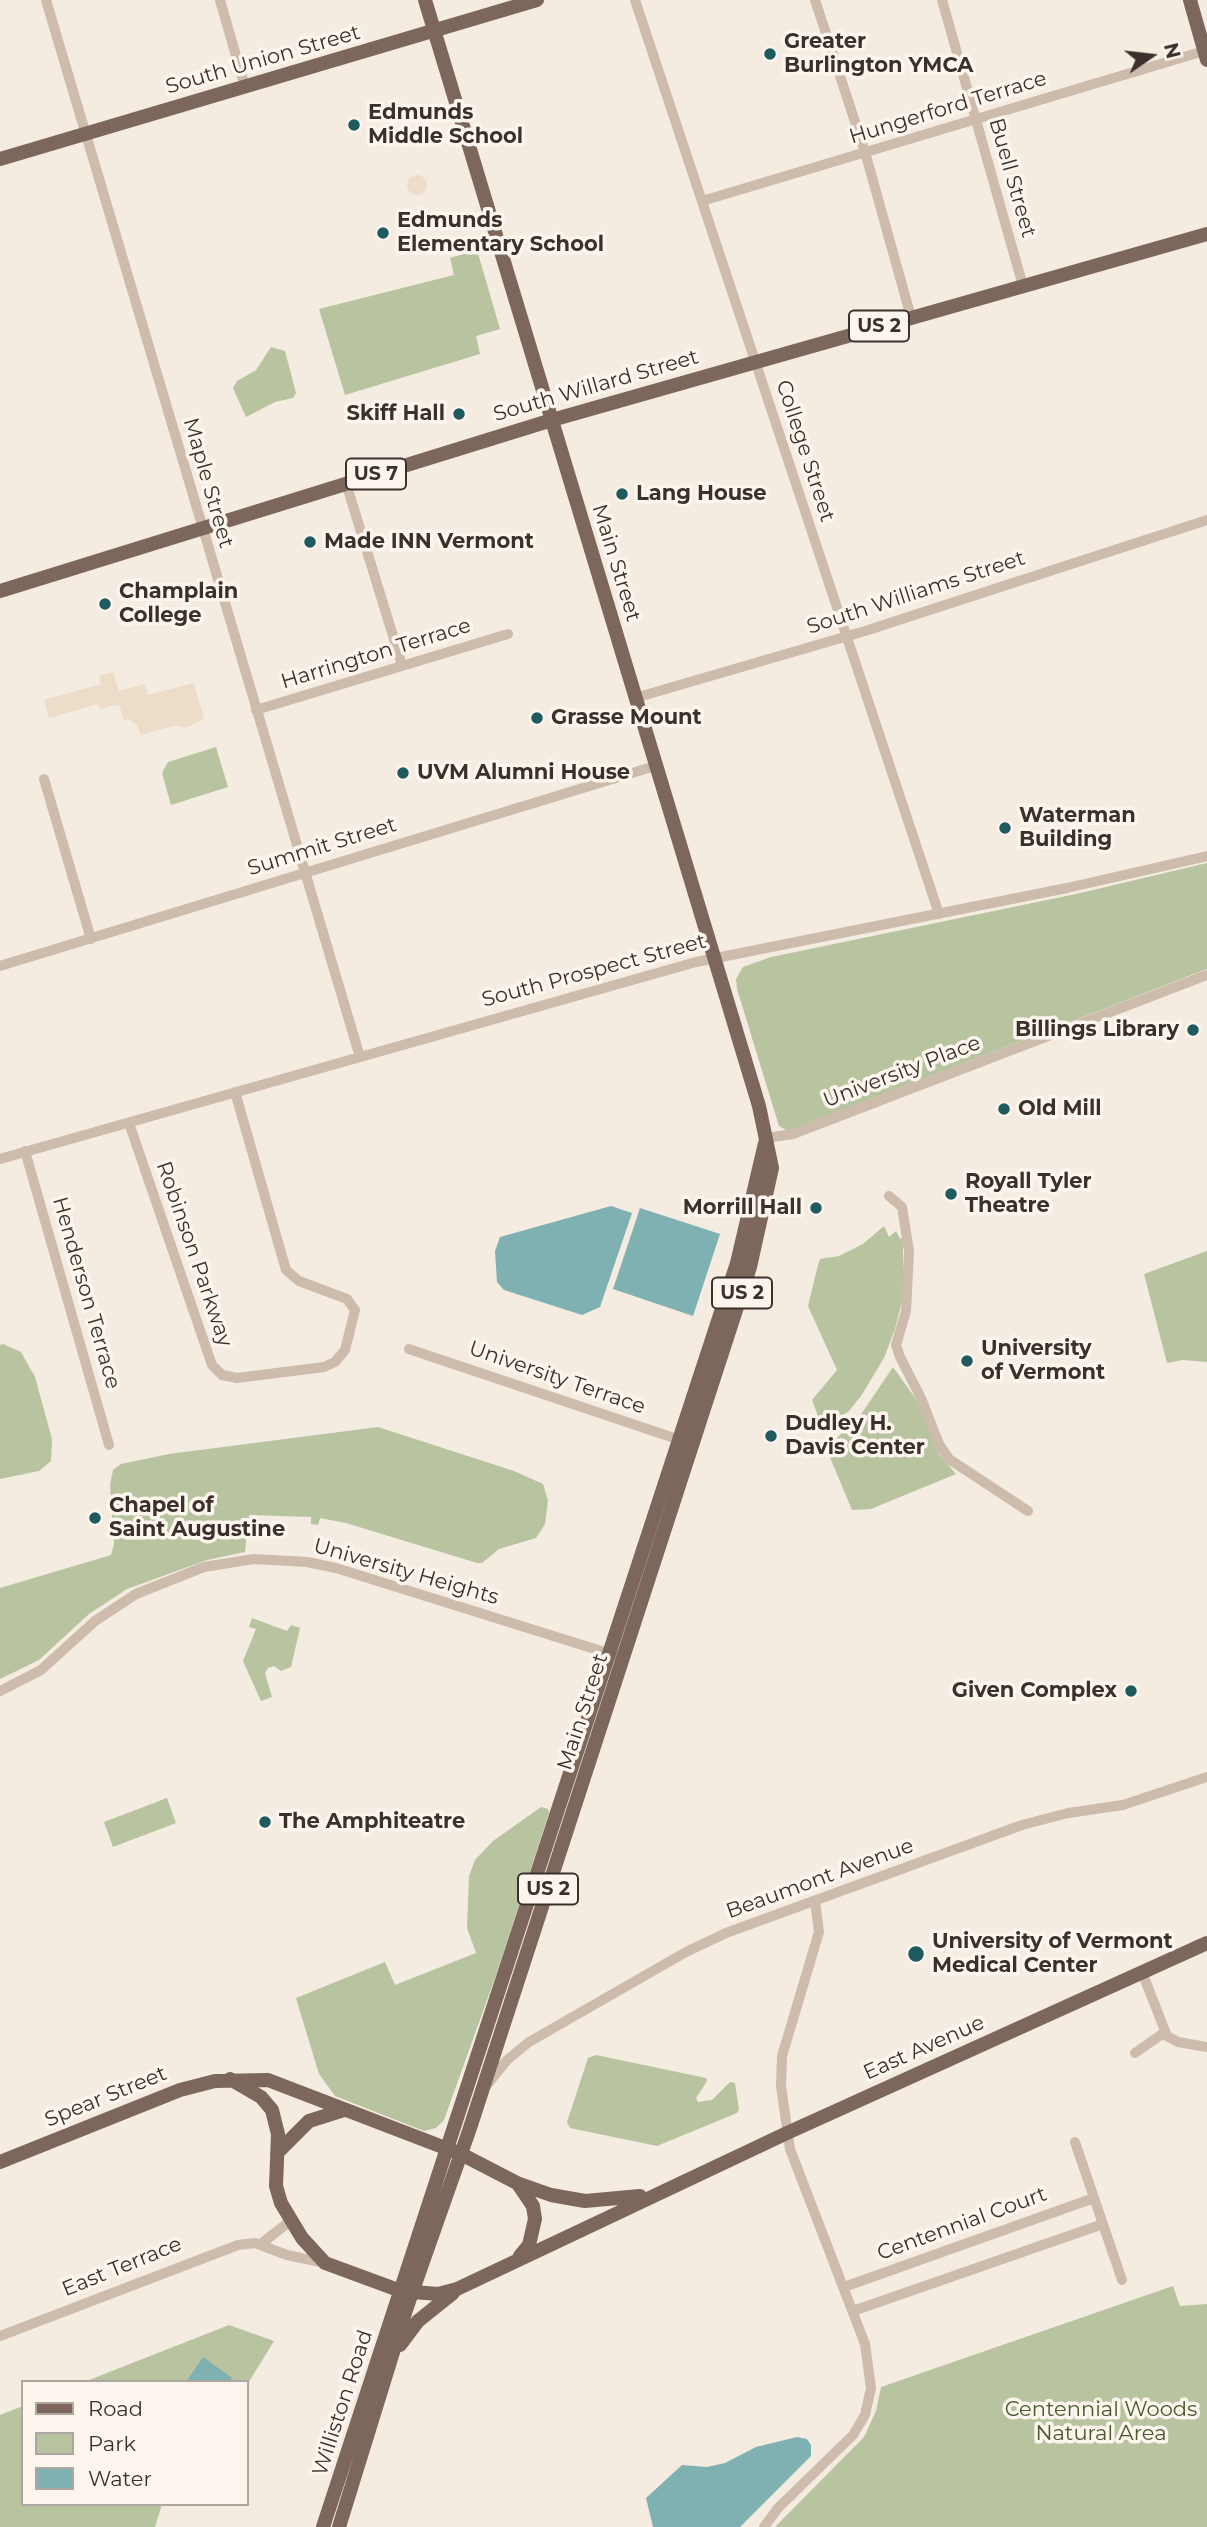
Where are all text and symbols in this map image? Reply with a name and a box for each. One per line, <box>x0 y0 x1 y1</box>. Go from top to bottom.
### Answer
street label: South Union Street <box>163 20 363 100</box>
north arrow <box>1116 21 1186 91</box>
place label: Greater Burlington YMCA <box>784 29 973 79</box>
text: N <box>1159 41 1185 61</box>
marker: Greater Burlington YMCA <box>762 46 778 62</box>
street label: Hungerford Terrace <box>846 66 1050 150</box>
place label: Edmunds Middle School <box>368 100 523 150</box>
street label: Buell Street <box>983 115 1041 241</box>
marker: Edmunds Middle School <box>346 117 362 133</box>
place label: Edmunds Elementary School <box>397 208 604 258</box>
marker: Edmunds Elementary School <box>375 225 391 241</box>
road number: US 2 <box>849 310 909 342</box>
street label: South Willard Street <box>491 345 701 427</box>
street label: College Street <box>770 377 840 525</box>
place label: Skiff Hall <box>347 401 445 427</box>
marker: Skiff Hall <box>451 406 467 422</box>
street label: Maple Street <box>177 415 239 551</box>
road number: US 7 <box>346 458 406 489</box>
place label: Lang House <box>636 481 767 507</box>
marker: Lang House <box>614 486 630 502</box>
street label: Main Street <box>586 501 646 625</box>
place label: Made INN Vermont <box>324 529 534 555</box>
marker: Made INN Vermont <box>302 534 318 550</box>
street label: South Williams Street <box>804 546 1028 640</box>
place label: Champlain College <box>119 579 238 629</box>
marker: Champlain College <box>97 596 113 612</box>
street label: Harrington Terrace <box>278 613 474 695</box>
place label: Grasse Mount <box>551 705 702 731</box>
marker: Grasse Mount <box>529 710 545 726</box>
place label: UVM Alumni House <box>417 760 630 786</box>
marker: UVM Alumni House <box>395 765 411 781</box>
place label: Waterman Building <box>1019 803 1136 853</box>
street label: Summit Street <box>244 812 400 882</box>
marker: Waterman Building <box>997 820 1013 836</box>
street label: South Prospect Street <box>479 929 709 1013</box>
place label: Billings Library <box>1015 1017 1179 1043</box>
marker: Billings Library <box>1185 1022 1201 1038</box>
street label: University Place <box>820 1030 984 1114</box>
place label: Old Mill <box>1018 1096 1102 1122</box>
marker: Old Mill <box>996 1101 1012 1117</box>
street label: Robinson Parkway <box>150 1158 238 1350</box>
place label: Royall Tyler Theatre <box>965 1169 1092 1219</box>
marker: Royall Tyler Theatre <box>943 1186 959 1202</box>
street label: Henderson Terrace <box>47 1194 125 1392</box>
place label: Morrill Hall <box>683 1195 802 1221</box>
marker: Morrill Hall <box>808 1200 824 1216</box>
road number: US 2 <box>712 1278 772 1308</box>
street label: University Terrace <box>465 1336 649 1420</box>
place label: University of Vermont <box>981 1336 1105 1386</box>
marker: University of Vermont <box>959 1353 975 1369</box>
place label: Dudley H. Davis Center <box>785 1411 925 1461</box>
marker: Dudley H. Davis Center <box>763 1428 779 1444</box>
place label: Chapel of Saint Augustine <box>109 1493 285 1543</box>
marker: Chapel of Saint Augustine <box>87 1510 103 1526</box>
street label: University Heights <box>310 1533 502 1611</box>
street label: Main Street <box>552 1650 614 1774</box>
place label: Given Complex <box>952 1678 1117 1704</box>
marker: Given Complex <box>1123 1683 1139 1699</box>
place label: The Amphiteatre <box>279 1809 465 1835</box>
marker: The Amphiteatre <box>257 1814 273 1830</box>
street label: Beaumont Avenue <box>723 1833 917 1925</box>
road number: US 2 <box>518 1873 578 1904</box>
place label: University of Vermont Medical Center <box>932 1929 1173 1979</box>
marker: University of Vermont Medical Center <box>906 1944 926 1964</box>
street label: East Avenue <box>860 2010 988 2086</box>
street label: Spear Street <box>41 2061 171 2133</box>
street label: Centennial Court <box>874 2182 1050 2266</box>
street label: East Terrace <box>59 2232 185 2302</box>
street label: Williston Road <box>308 2327 378 2479</box>
legend <box>21 2380 248 2506</box>
text: Road <box>88 2396 143 2421</box>
park label: Centennial Woods Natural Area <box>1005 2397 1197 2447</box>
text: Park <box>88 2431 136 2456</box>
text: Water <box>88 2466 152 2491</box>

